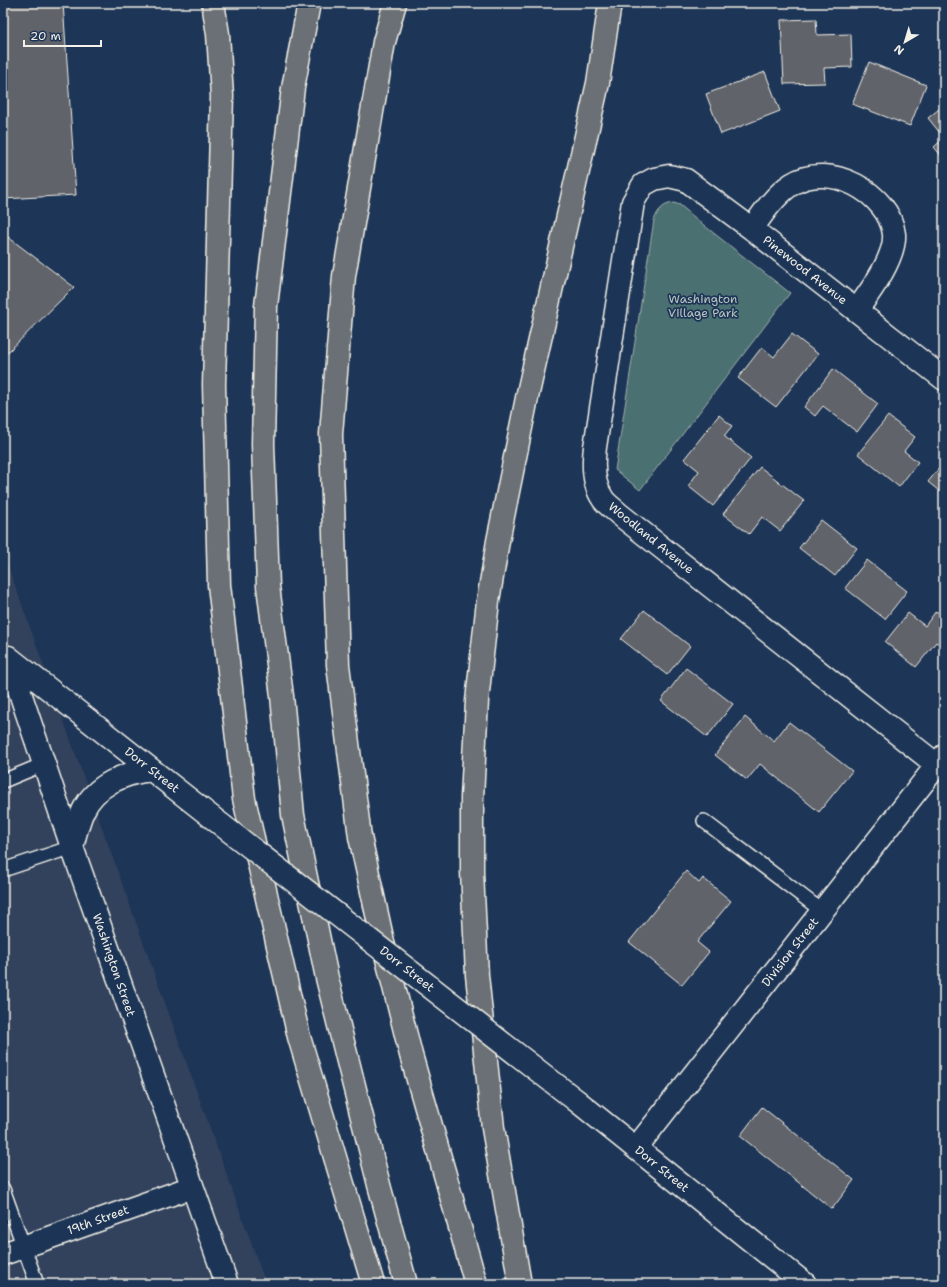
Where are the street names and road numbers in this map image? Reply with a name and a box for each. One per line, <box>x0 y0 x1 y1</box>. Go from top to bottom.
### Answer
street label: Pinewood Avenue <box>760 232 851 308</box>
street label: Woodland Avenue <box>605 499 697 578</box>
street label: Dorr Street <box>121 744 183 796</box>
street label: Washington Street <box>89 911 139 1019</box>
street label: Division Street <box>758 914 822 990</box>
street label: Dorr Street <box>376 943 438 995</box>
street label: Dorr Street <box>632 1142 692 1196</box>
street label: 19th Street <box>65 1201 131 1239</box>

